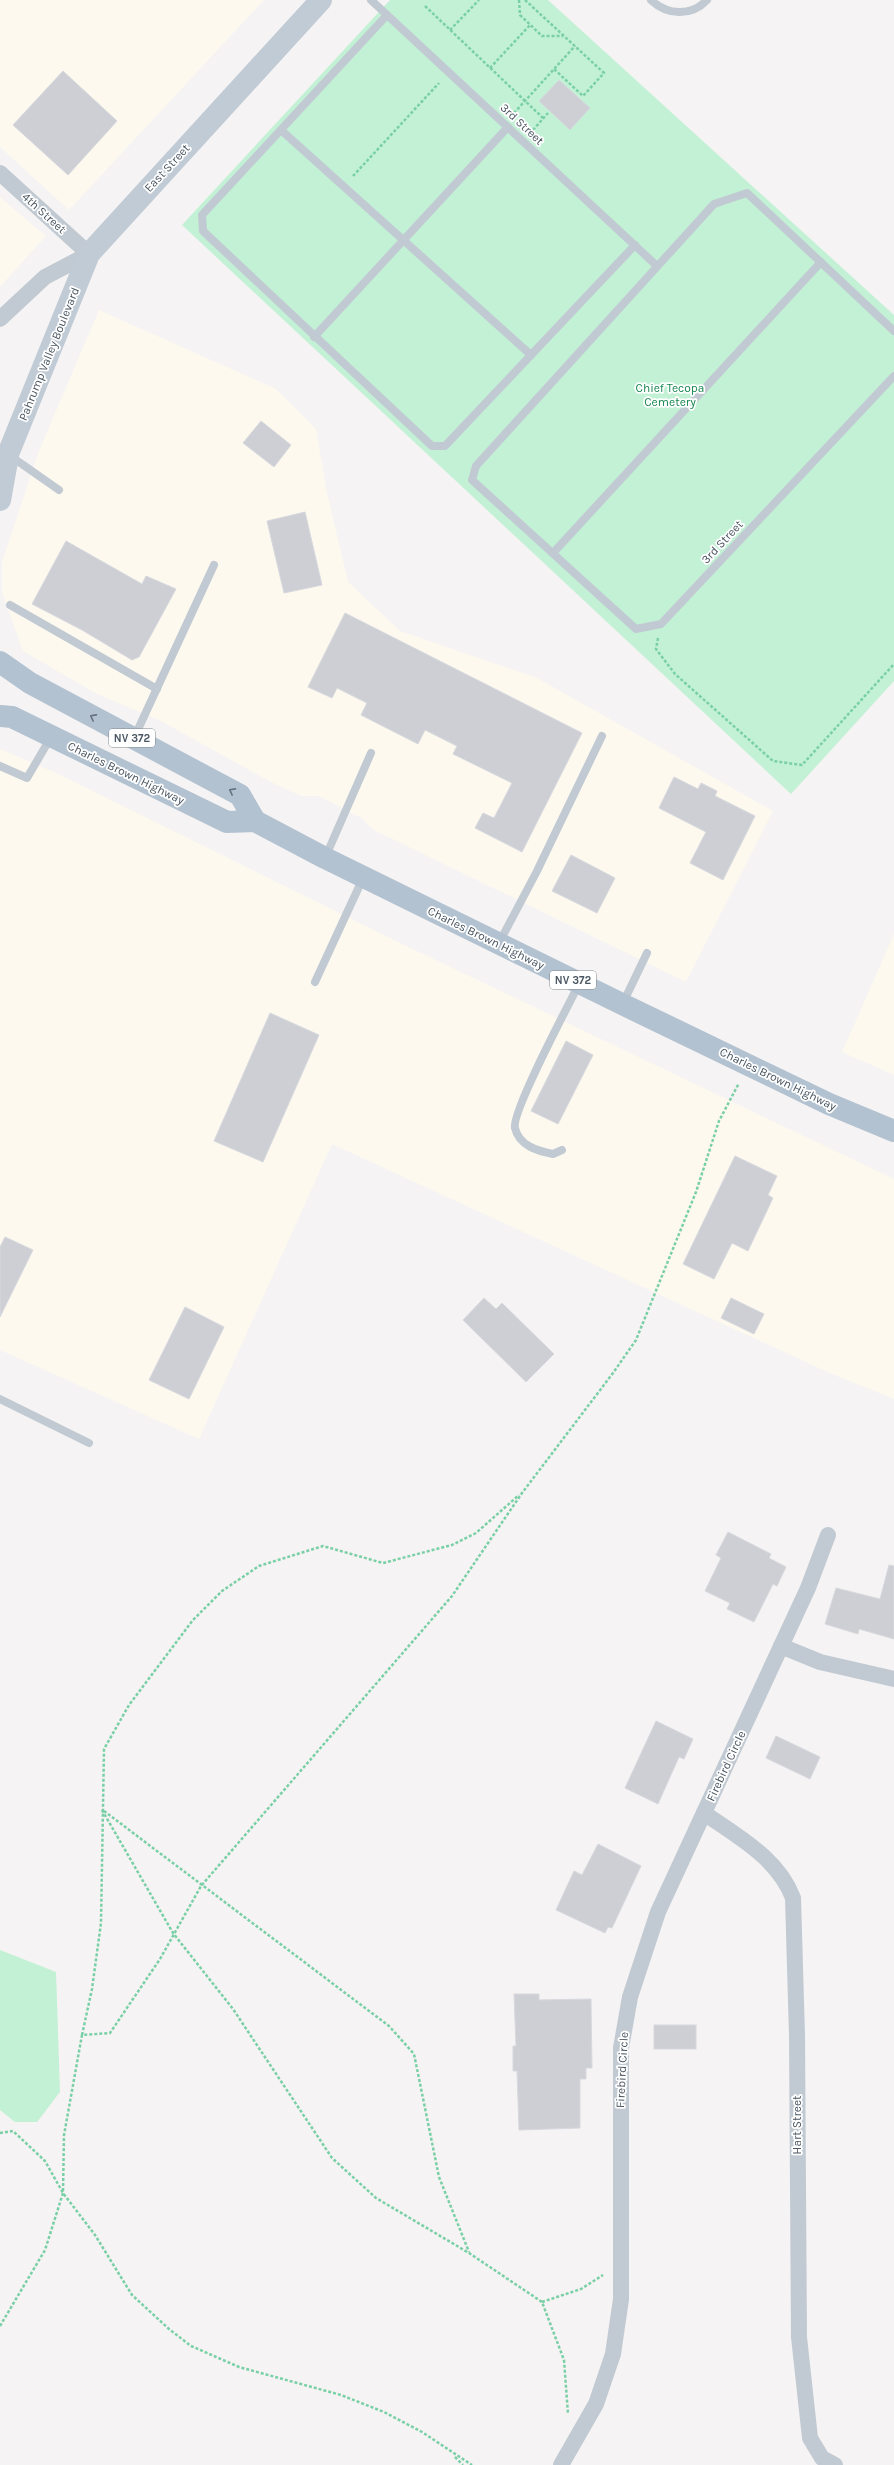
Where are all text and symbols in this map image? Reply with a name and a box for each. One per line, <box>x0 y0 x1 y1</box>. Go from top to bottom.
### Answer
street label: 3rd Street <box>497 100 547 148</box>
street label: East Street <box>141 141 193 195</box>
street label: 4th Street <box>19 190 69 237</box>
street label: Pahrump Valley Boulevard <box>16 285 82 423</box>
park label: Chief Tecopa Cemetery <box>636 381 704 409</box>
street label: 3rd Street <box>698 517 746 567</box>
one-way arrow <box>90 714 97 721</box>
road number: NV 372 <box>109 729 155 747</box>
street label: Charles Brown Highway <box>65 739 187 807</box>
one-way arrow <box>229 788 237 795</box>
street label: Charles Brown Highway <box>425 904 547 972</box>
road number: NV 372 <box>550 971 596 989</box>
street label: Charles Brown Highway <box>717 1045 839 1113</box>
street label: Firebird Circle <box>704 1728 748 1804</box>
street label: Firebird Circle <box>613 2032 631 2108</box>
street label: Hart Street <box>790 2095 804 2155</box>

